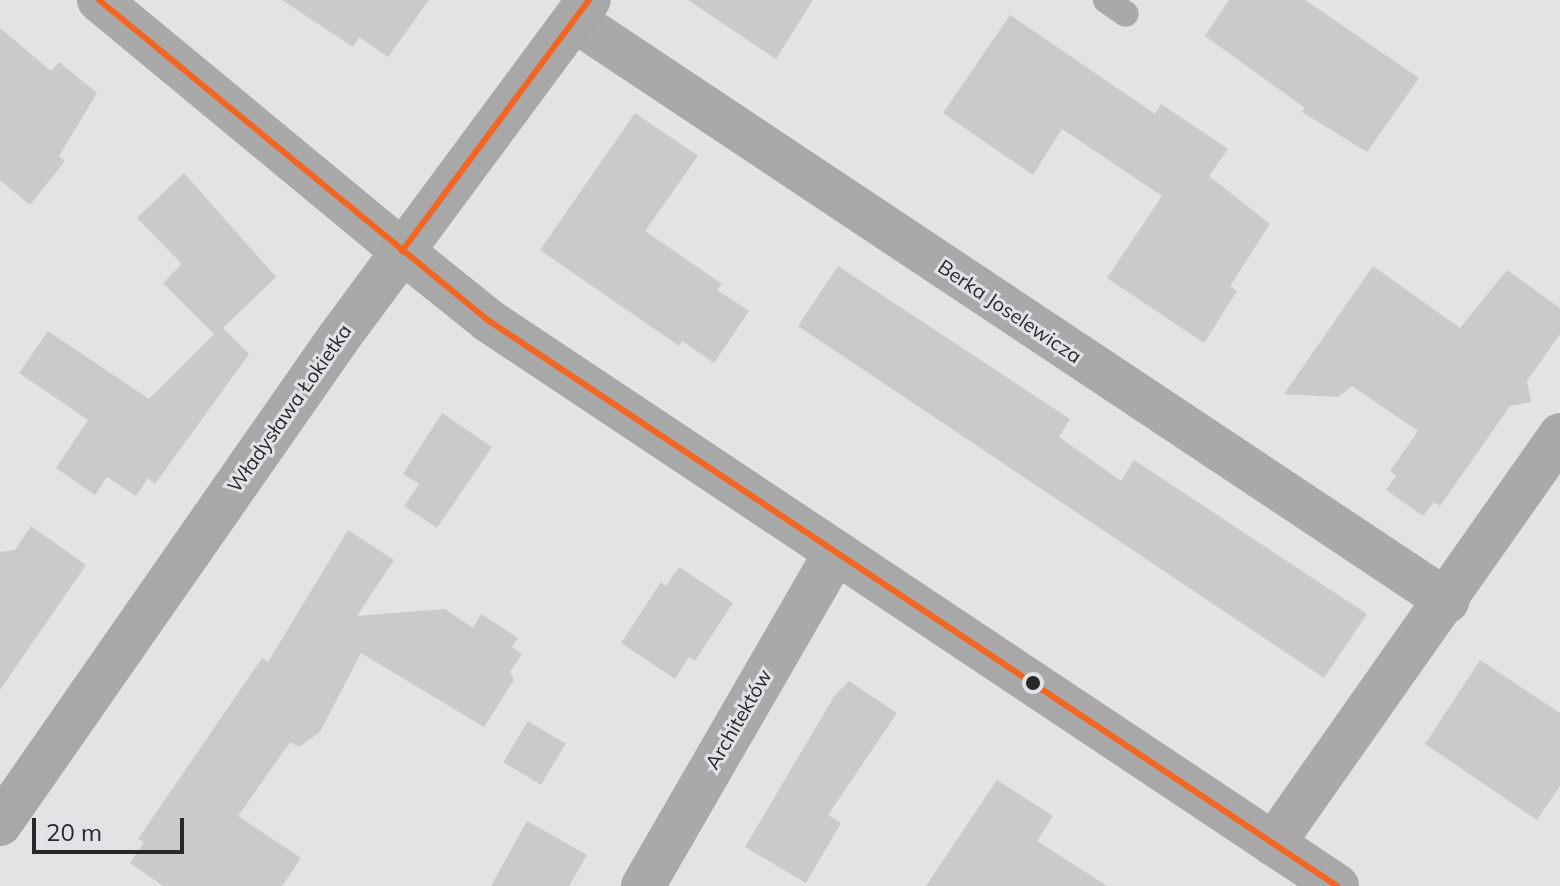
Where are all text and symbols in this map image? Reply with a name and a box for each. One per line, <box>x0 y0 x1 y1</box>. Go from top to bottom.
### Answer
street label: Berka Joselewicza <box>934 254 1086 368</box>
street label: Władysława Łokietka <box>222 319 356 497</box>
street label: Architektów <box>700 665 776 773</box>
unlabelled marker <box>1025 675 1041 691</box>
scale bar <box>36 802 188 852</box>
text: 20 m <box>46 817 102 847</box>

